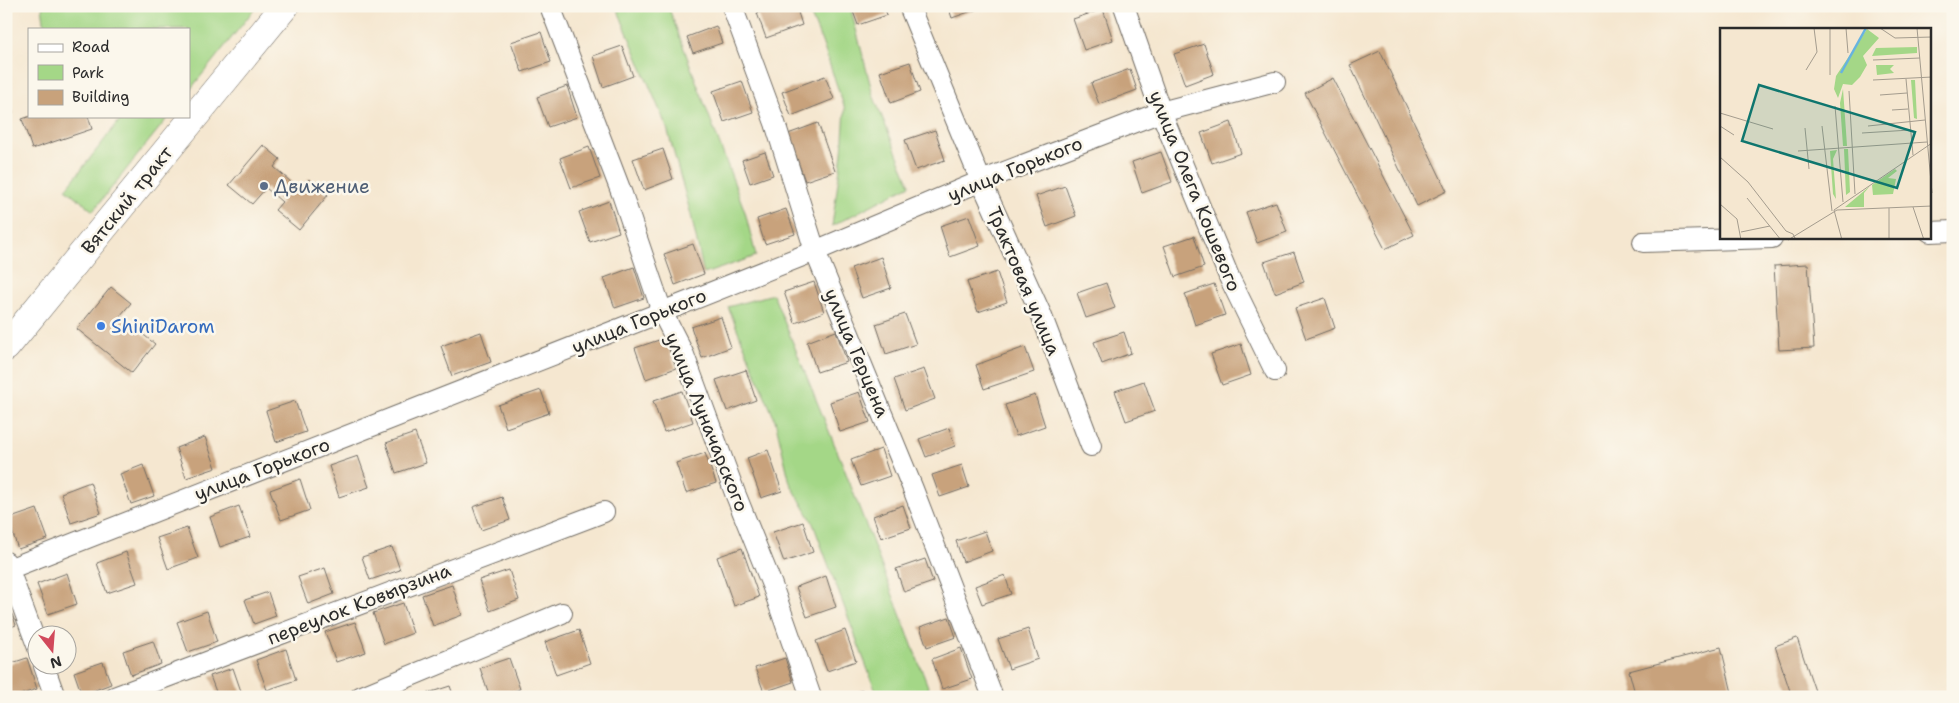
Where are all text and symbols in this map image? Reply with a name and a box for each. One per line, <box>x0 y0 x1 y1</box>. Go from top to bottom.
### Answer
legend <box>28 28 190 118</box>
inset map <box>1720 28 1932 239</box>
text: Road <box>72 37 110 57</box>
text: Park <box>72 63 104 83</box>
text: Building <box>72 87 129 107</box>
street label: улица Олега Кошевого <box>1143 87 1247 295</box>
street label: улица Горького <box>944 131 1086 207</box>
street label: Вятский тракт <box>76 141 179 259</box>
place label: Движение <box>274 174 370 199</box>
marker: Движение <box>258 180 270 192</box>
street label: Трактовая улица <box>981 203 1067 359</box>
street label: улица Горького <box>568 283 710 359</box>
street label: улица Герцена <box>819 285 896 421</box>
place label: ShiniDarom <box>111 314 215 339</box>
marker: ShiniDarom <box>95 320 107 332</box>
street label: улица Луначарского <box>660 329 754 515</box>
street label: улица Горького <box>191 432 333 506</box>
street label: переулок Ковырзина <box>264 557 454 651</box>
north arrow <box>28 626 78 676</box>
text: N <box>48 652 64 673</box>

